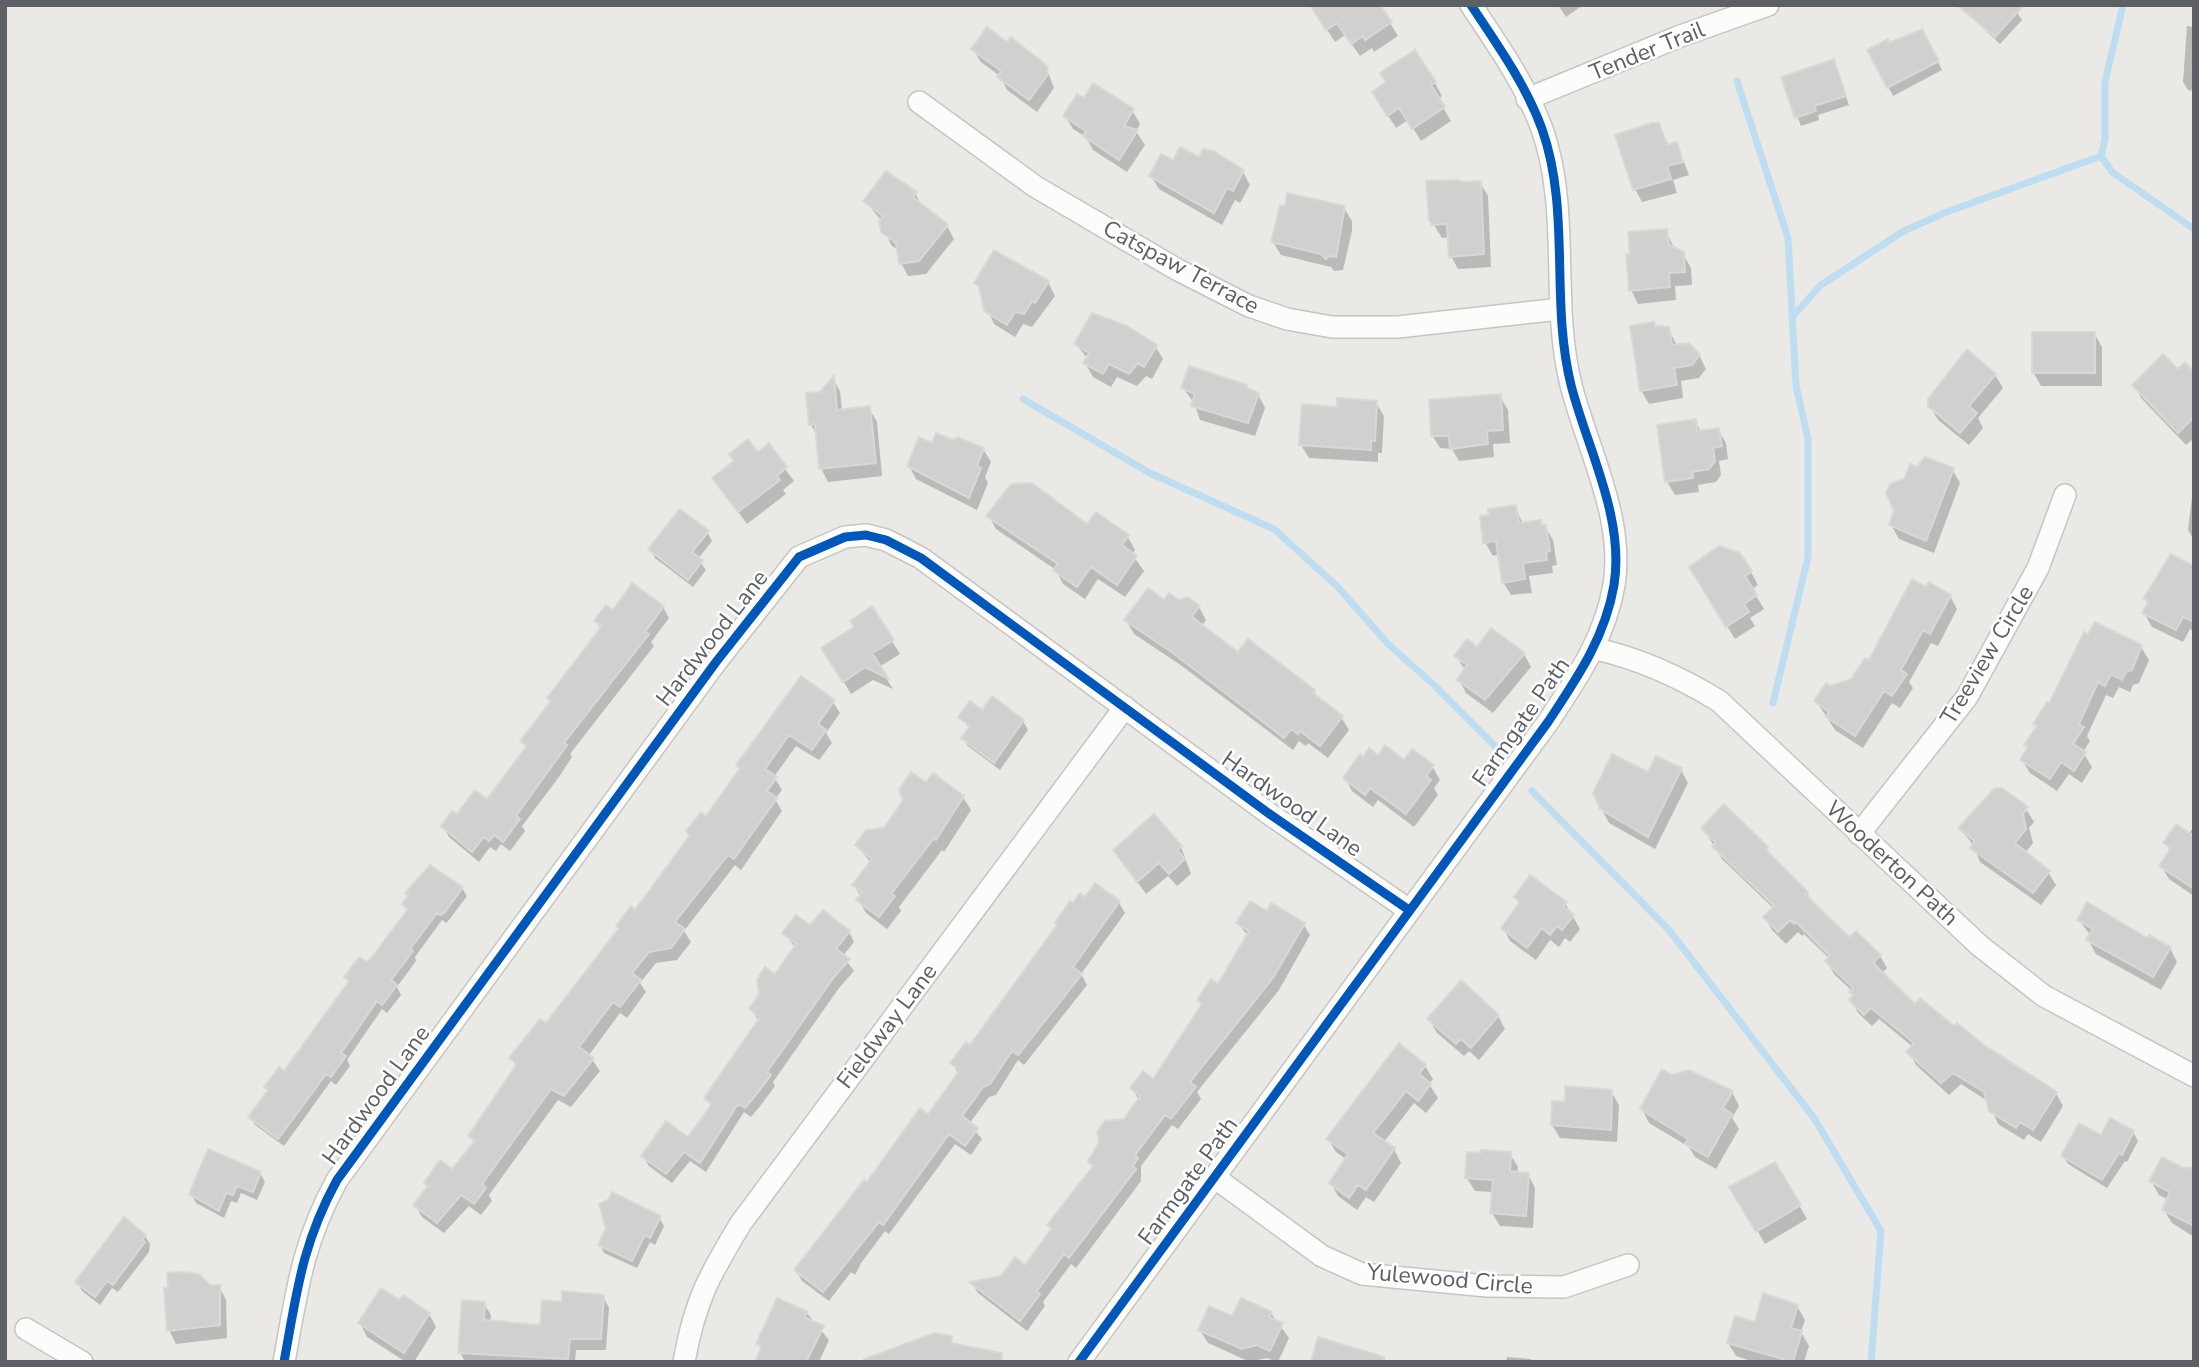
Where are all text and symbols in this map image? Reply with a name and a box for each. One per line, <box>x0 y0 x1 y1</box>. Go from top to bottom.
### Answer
street label: Tender Trail <box>1585 14 1709 88</box>
street label: Catspaw Terrace <box>1097 213 1265 321</box>
street label: Hardwood Lane <box>649 563 775 713</box>
street label: Treeview Circle <box>1933 580 2041 730</box>
street label: Farmgate Path <box>1465 651 1577 793</box>
street label: Hardwood Lane <box>1215 744 1369 864</box>
street label: Wooderton Path <box>1819 793 1965 933</box>
street label: Fieldway Lane <box>830 957 944 1095</box>
street label: Hardwood Lane <box>315 1019 437 1171</box>
street label: Farmgate Path <box>1131 1111 1245 1251</box>
street label: Yulewood Circle <box>1365 1256 1534 1302</box>

